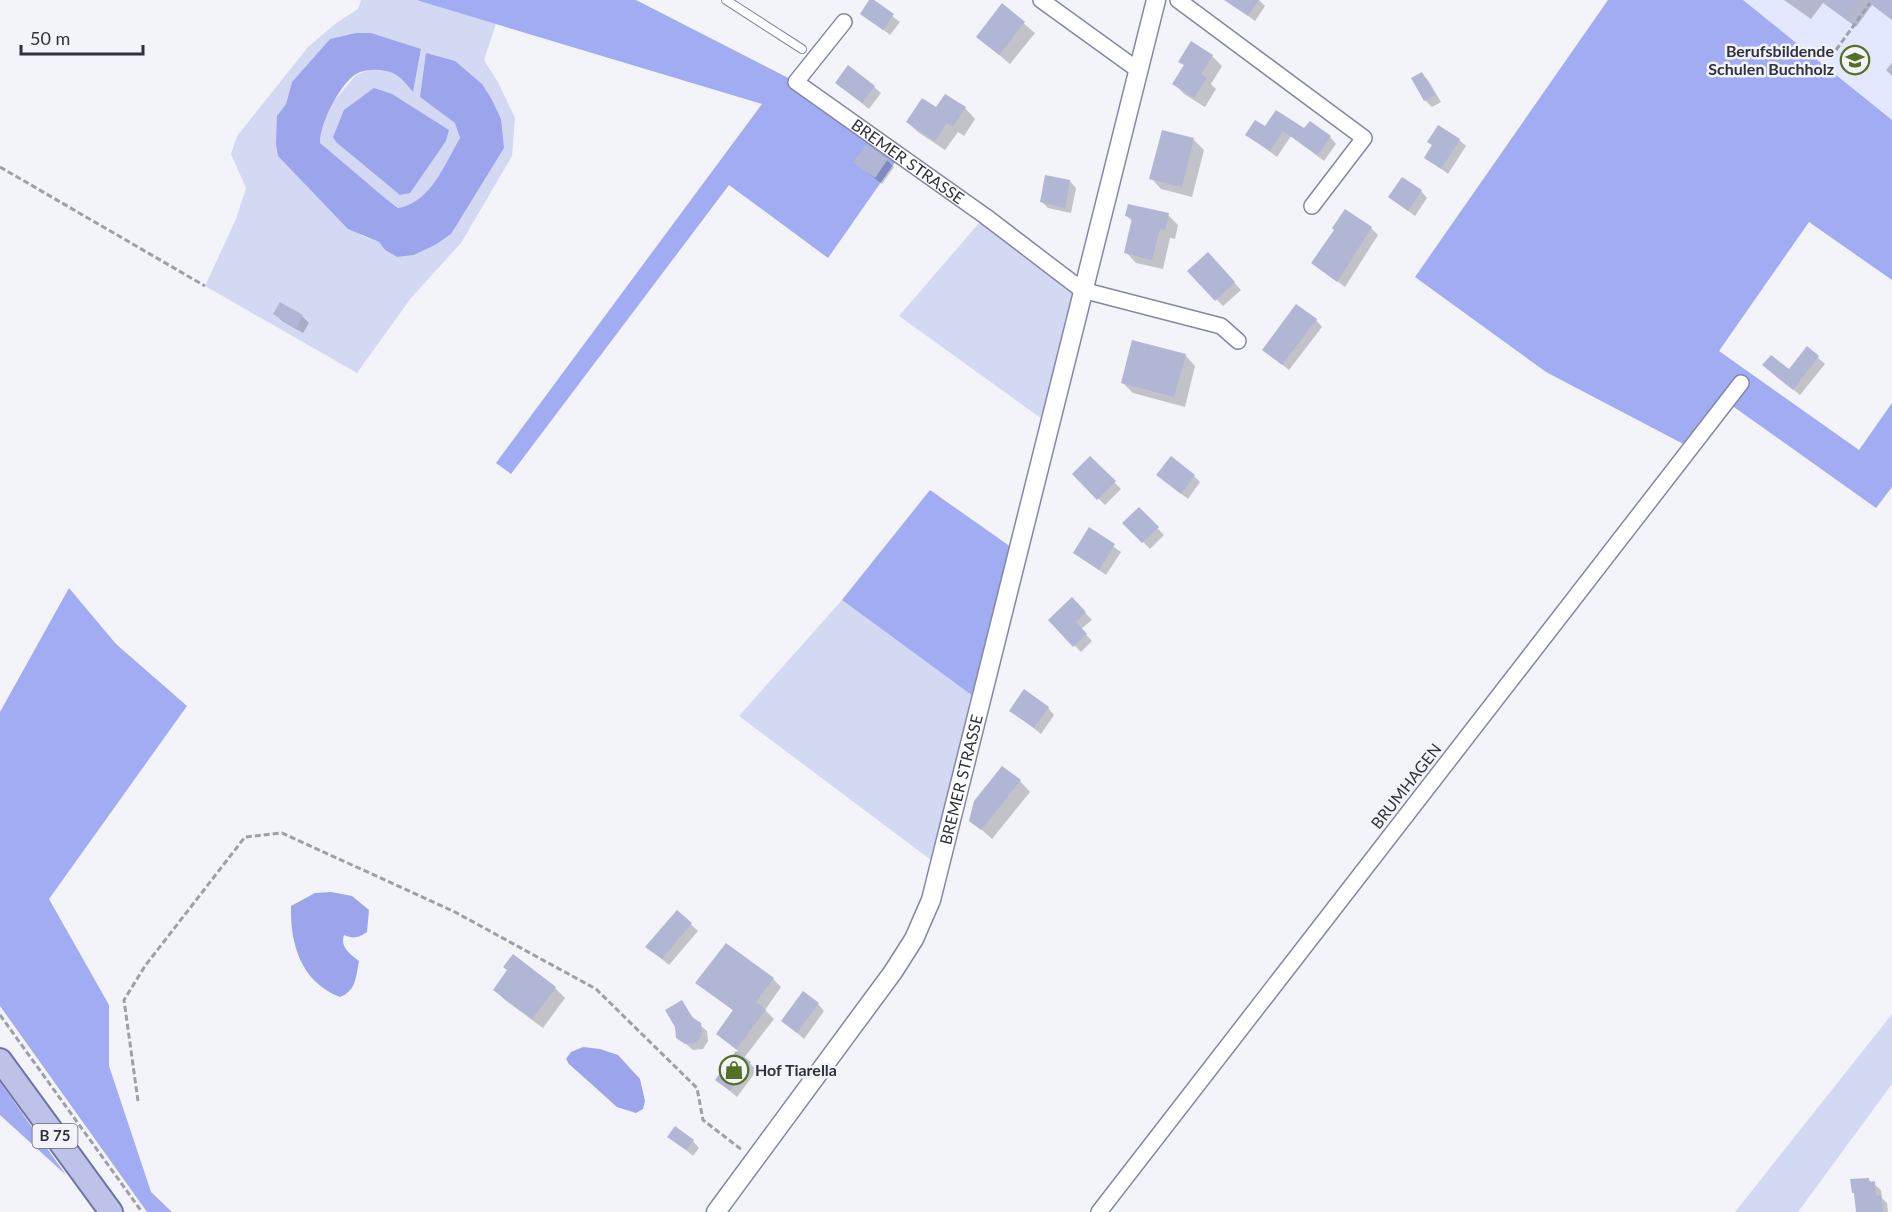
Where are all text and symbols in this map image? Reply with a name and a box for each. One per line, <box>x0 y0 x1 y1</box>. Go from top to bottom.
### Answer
scale bar <box>21 18 142 56</box>
text: 50 m <box>30 27 70 49</box>
place label: Berufsbildende Schulen Buchholz <box>1708 41 1834 78</box>
school or university icon: Berufsbildende Schulen Buchholz <box>1839 44 1871 76</box>
street label: BREMER STRASSE <box>848 115 968 207</box>
street label: BREMER STRASSE <box>935 712 986 847</box>
street label: BRUMHAGEN <box>1366 739 1445 832</box>
shop icon: Hof Tiarella <box>718 1054 750 1086</box>
place label: Hof Tiarella <box>755 1060 837 1079</box>
road number: B 75 <box>32 1124 78 1148</box>

